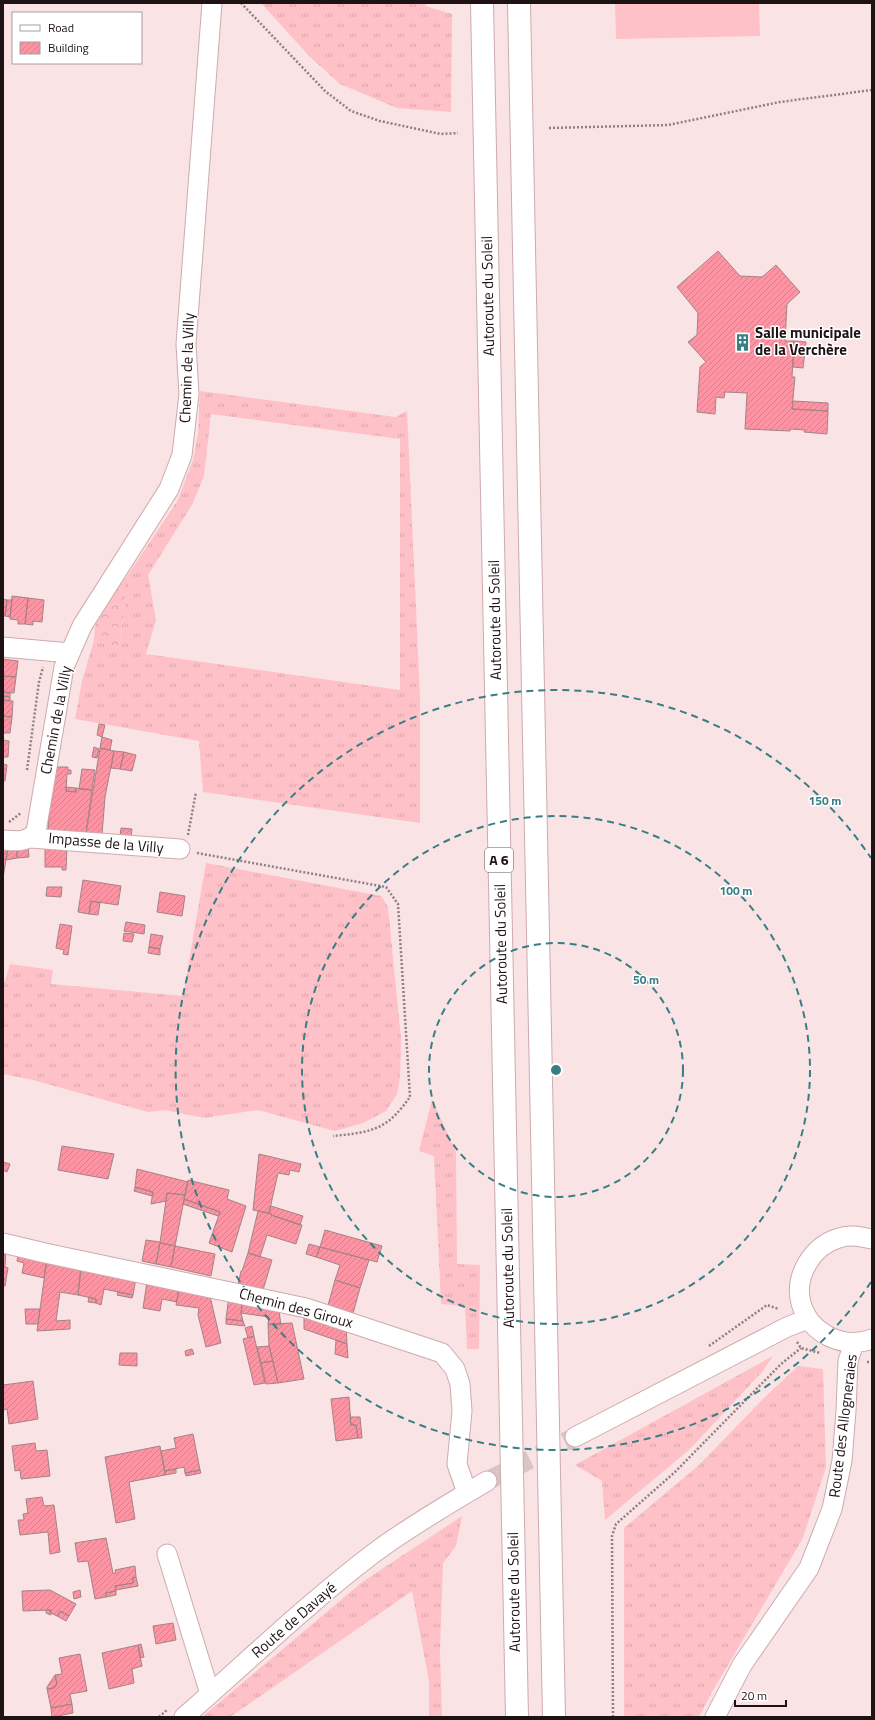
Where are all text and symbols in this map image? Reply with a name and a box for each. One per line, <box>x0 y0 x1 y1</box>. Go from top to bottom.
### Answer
legend <box>12 12 142 64</box>
text: Road <box>48 18 74 37</box>
text: Building <box>48 38 89 57</box>
street label: Autoroute du Soleil <box>475 236 500 356</box>
street label: Chemin de la Villy <box>173 312 200 423</box>
place label: Salle municipale de la Verchère <box>755 321 861 361</box>
building icon: Salle municipale de la Verchère <box>732 332 752 352</box>
street label: Autoroute du Soleil <box>482 560 507 680</box>
street label: Chemin de la Villy <box>34 664 77 776</box>
text: 150 m <box>809 791 841 810</box>
street label: Impasse de la Villy <box>47 826 165 859</box>
road number: A 6 <box>485 848 513 872</box>
text: 100 m <box>720 881 752 900</box>
street label: Autoroute du Soleil <box>488 884 513 1004</box>
text: 50 m <box>633 970 659 989</box>
centre of rings <box>549 1063 563 1077</box>
street label: Autoroute du Soleil <box>495 1208 520 1328</box>
street label: Chemin des Giroux <box>237 1281 356 1334</box>
street label: Route des Allogneraies <box>822 1353 863 1499</box>
street label: Autoroute du Soleil <box>501 1532 526 1652</box>
street label: Route de Davayé <box>246 1576 341 1663</box>
scale bar <box>735 1682 786 1708</box>
text: 20 m <box>741 1686 767 1705</box>

